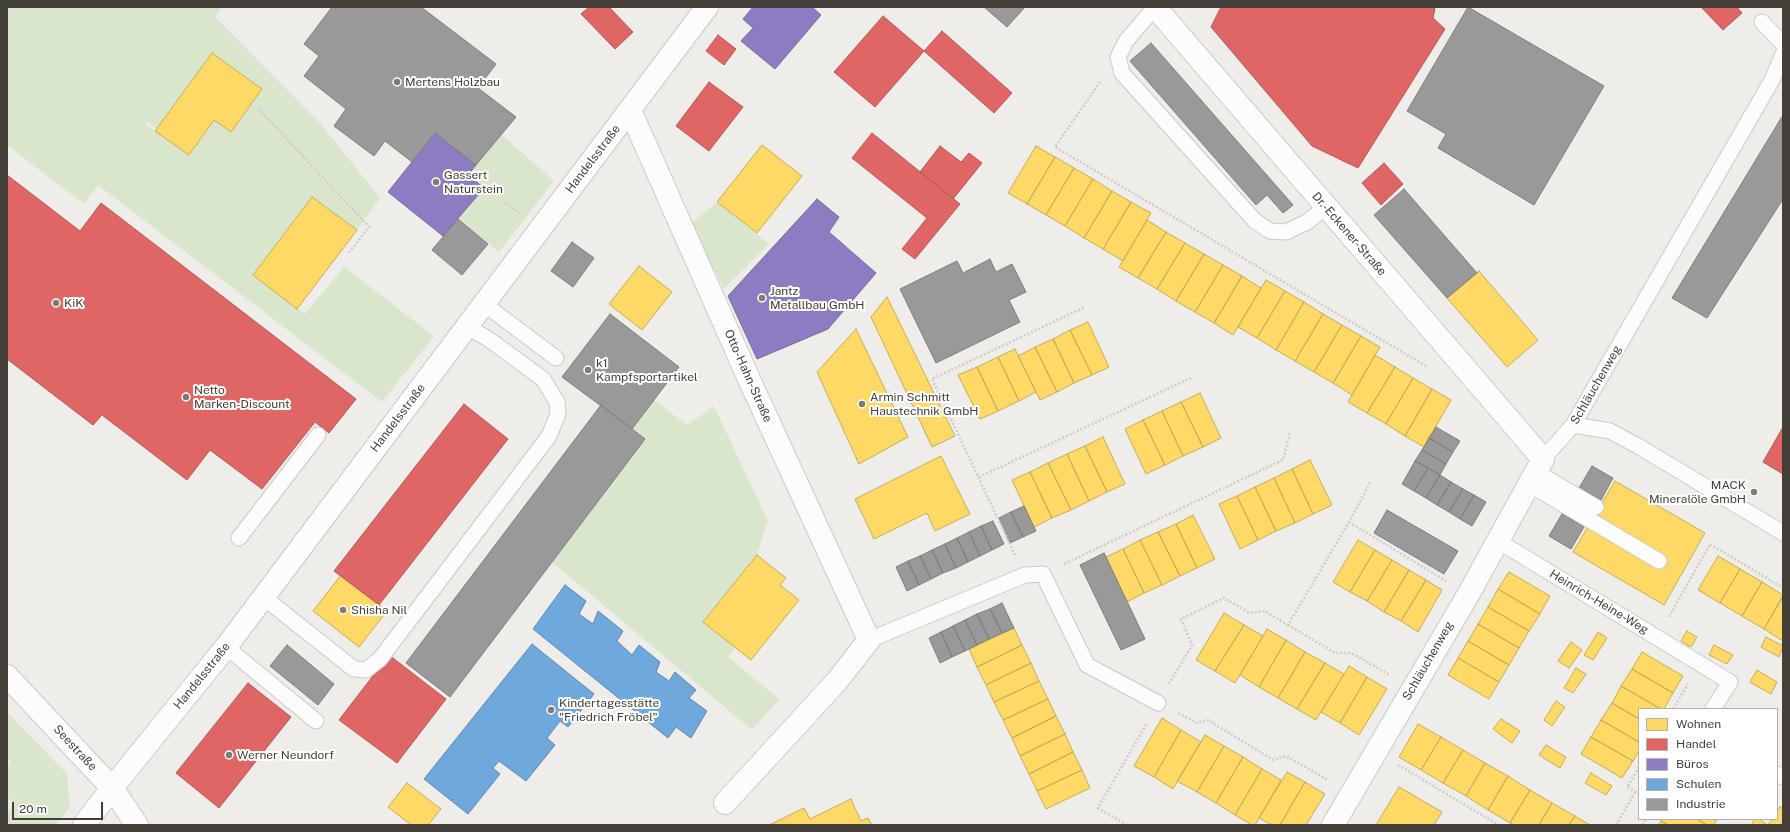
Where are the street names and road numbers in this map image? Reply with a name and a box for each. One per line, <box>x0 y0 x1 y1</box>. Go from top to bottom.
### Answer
street label: Handelsstraße <box>563 122 623 196</box>
street label: Dr.-Eckener-Straße <box>1309 189 1389 279</box>
street label: Otto-Hahn-Straße <box>721 327 775 425</box>
street label: Schläuchenweg <box>1568 343 1624 427</box>
street label: Handelsstraße <box>368 381 428 455</box>
street label: Heinrich-Heine-Weg <box>1547 567 1651 637</box>
street label: Schläuchenweg <box>1400 619 1456 703</box>
street label: Handelsstraße <box>171 640 233 712</box>
street label: Seestraße <box>50 722 100 774</box>

